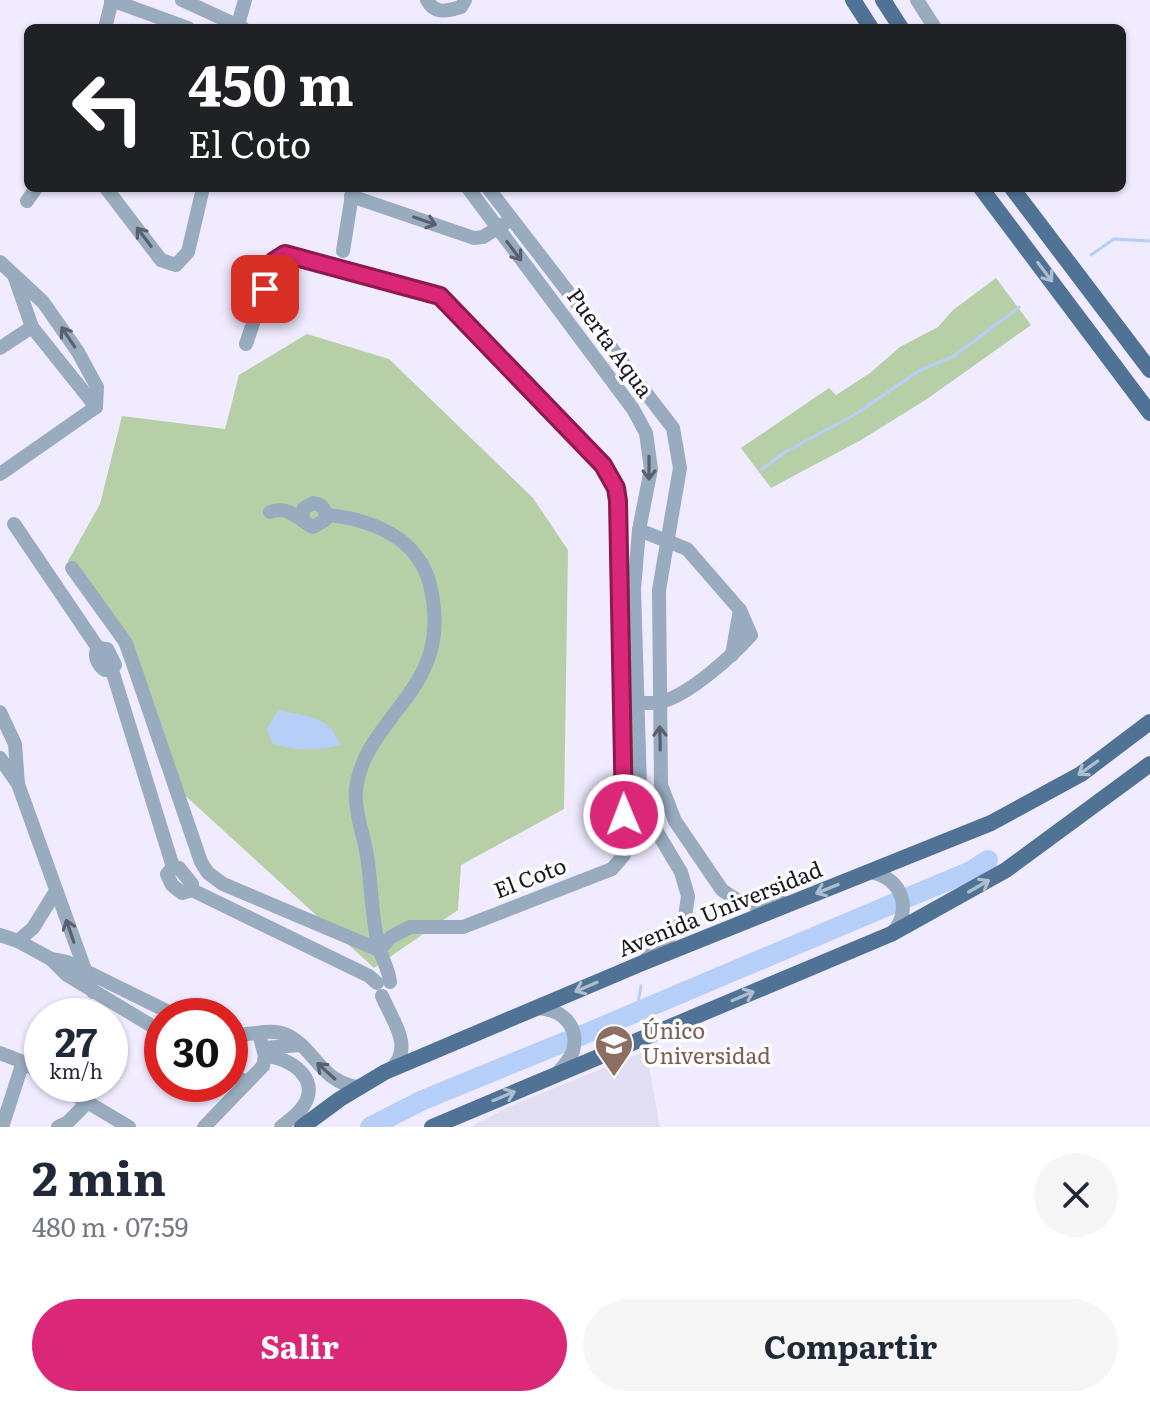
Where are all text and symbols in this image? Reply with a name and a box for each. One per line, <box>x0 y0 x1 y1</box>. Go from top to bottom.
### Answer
text: 450 m <box>188 40 354 123</box>
icon: left <box>56 56 160 160</box>
text: El Coto <box>188 116 311 169</box>
one-way arrow <box>411 214 437 229</box>
one-way arrow <box>136 227 153 248</box>
one-way arrow <box>505 240 522 261</box>
pin <box>231 255 299 323</box>
one-way arrow <box>1037 261 1054 283</box>
icon: arrive <box>243 267 287 311</box>
street label: Puerta Aqua <box>560 280 662 404</box>
one-way arrow <box>60 327 76 349</box>
one-way arrow <box>641 454 657 480</box>
one-way arrow <box>653 725 668 752</box>
one-way arrow <box>1077 760 1099 777</box>
position arrow <box>582 773 666 857</box>
street label: El Coto <box>488 848 571 905</box>
street label: Avenida Universidad <box>612 851 827 964</box>
one-way arrow <box>967 878 990 894</box>
one-way arrow <box>815 883 840 897</box>
one-way arrow <box>62 918 77 943</box>
one-way arrow <box>574 981 599 996</box>
one-way arrow <box>731 987 755 1002</box>
speed limit sign: 30 <box>144 998 248 1102</box>
text: 27 <box>55 1010 97 1069</box>
place label: Único Universidad <box>642 1013 771 1071</box>
school or university icon: Único Universidad <box>593 1023 635 1078</box>
text: km/h <box>49 1055 103 1085</box>
one-way arrow <box>317 1062 337 1080</box>
one-way arrow <box>491 1088 515 1102</box>
text: 2 min <box>32 1140 166 1211</box>
button: close <box>1034 1153 1118 1237</box>
text: 480 m · 07:59 <box>32 1206 188 1245</box>
button: Salir <box>32 1299 567 1391</box>
button: Compartir <box>583 1299 1118 1391</box>

